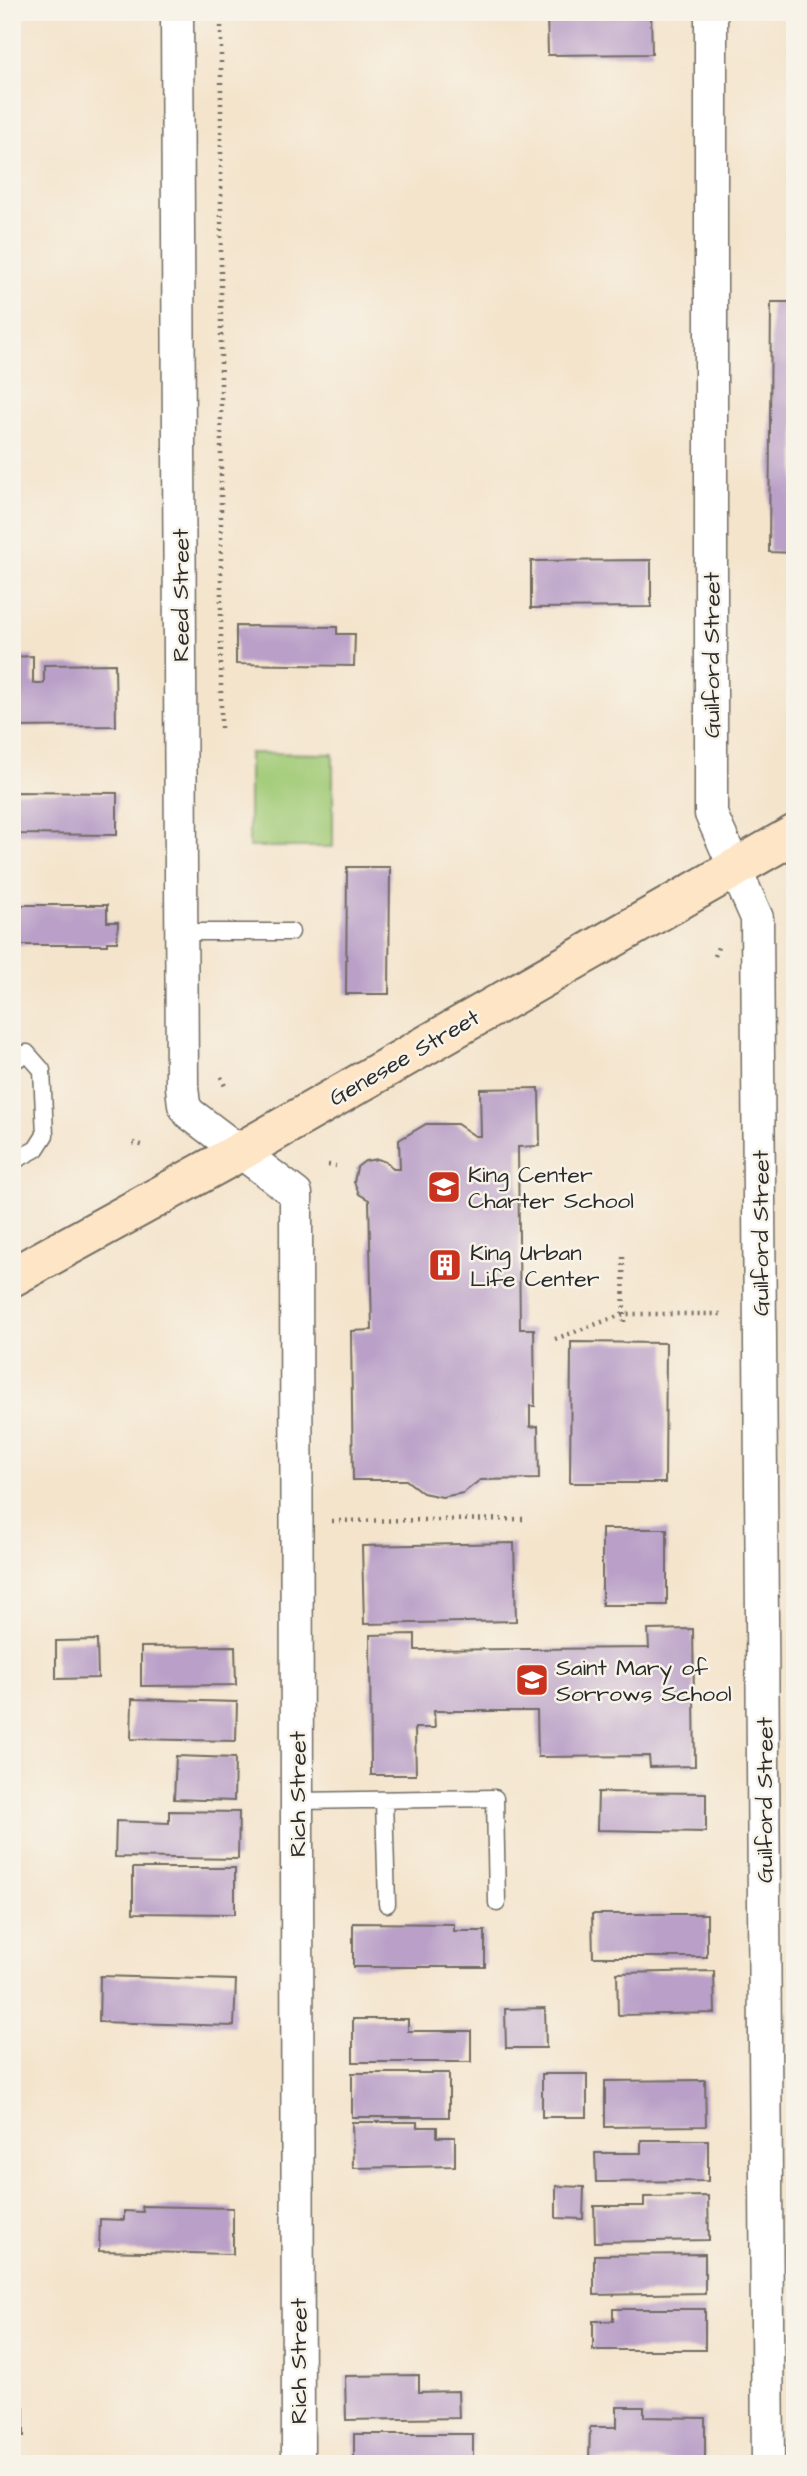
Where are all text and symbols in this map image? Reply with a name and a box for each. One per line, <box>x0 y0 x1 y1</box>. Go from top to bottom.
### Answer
street label: Reed Street <box>165 528 197 662</box>
street label: Guilford Street <box>696 571 728 738</box>
street label: Genesee Street <box>323 1001 486 1114</box>
street label: Guilford Street <box>745 1149 777 1316</box>
place label: King Center Charter School <box>468 1159 634 1217</box>
school or university icon: King Center Charter School <box>425 1168 463 1206</box>
place label: King Urban Life Center <box>470 1237 600 1295</box>
building icon: King Urban Life Center <box>426 1246 464 1284</box>
place label: Saint Mary of Sorrows School <box>556 1652 732 1710</box>
school or university icon: Saint Mary of Sorrows School <box>513 1661 551 1699</box>
street label: Guilford Street <box>749 1716 781 1883</box>
street label: Rich Street <box>282 1730 314 1857</box>
street label: Rich Street <box>283 2297 315 2424</box>

